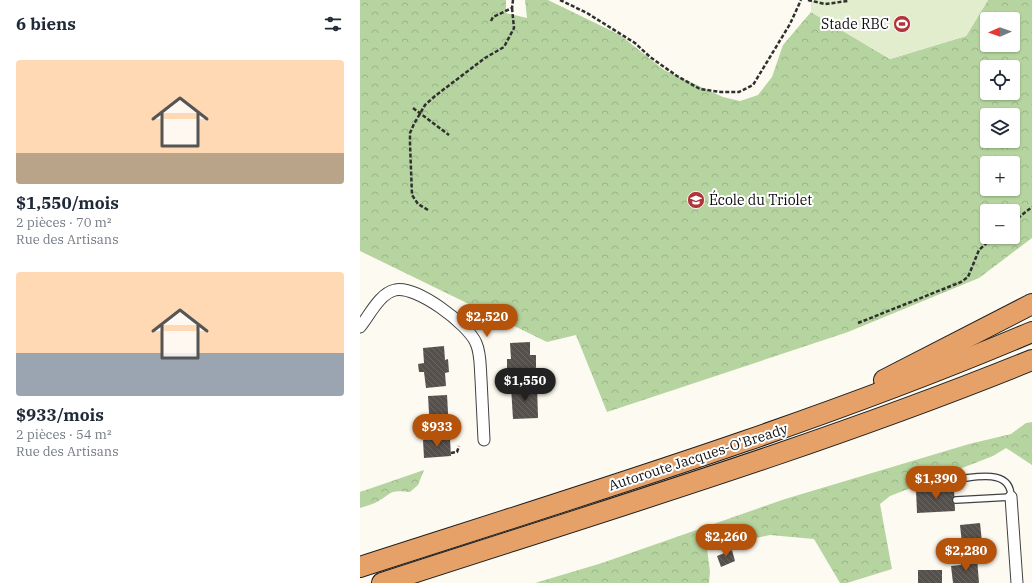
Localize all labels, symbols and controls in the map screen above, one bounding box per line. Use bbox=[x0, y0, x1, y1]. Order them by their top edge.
north arrow bbox=[980, 12, 1020, 52]
map controls bbox=[980, 12, 1020, 244]
text: 6 biens bbox=[16, 13, 76, 35]
icon: filters bbox=[322, 13, 344, 35]
sports icon: Stade RBC bbox=[892, 14, 912, 34]
place label: Stade RBC bbox=[821, 15, 889, 33]
button: locate bbox=[980, 60, 1020, 100]
icon: home bbox=[144, 86, 216, 158]
button: layers bbox=[980, 108, 1020, 148]
button: + bbox=[980, 156, 1020, 196]
school or university icon: École du Triolet bbox=[686, 190, 706, 210]
place label: École du Triolet bbox=[709, 190, 812, 209]
text: $1,550/mois bbox=[16, 192, 119, 214]
button: − bbox=[980, 204, 1020, 244]
text: 2 pièces · 70 m² bbox=[16, 214, 112, 231]
text: Rue des Artisans bbox=[16, 231, 119, 248]
icon: home bbox=[144, 298, 216, 370]
pin: $2,520 bbox=[454, 304, 520, 338]
text: $2,520 bbox=[466, 308, 508, 325]
pin: $1,550 bbox=[492, 368, 558, 402]
text: $1,550 bbox=[504, 372, 546, 389]
text: $933/mois bbox=[16, 404, 104, 426]
pin: $933 bbox=[413, 414, 461, 448]
text: $933 bbox=[421, 418, 453, 435]
street label: Autoroute Jacques-O'Bready bbox=[606, 419, 790, 495]
text: 2 pièces · 54 m² bbox=[16, 426, 112, 443]
text: Rue des Artisans bbox=[16, 443, 119, 460]
pin: $1,390 bbox=[903, 466, 969, 500]
text: $1,390 bbox=[915, 470, 957, 487]
pin: $2,260 bbox=[693, 524, 759, 558]
text: $2,260 bbox=[705, 528, 747, 545]
pin: $2,280 bbox=[933, 538, 999, 572]
text: $2,280 bbox=[945, 542, 987, 559]

